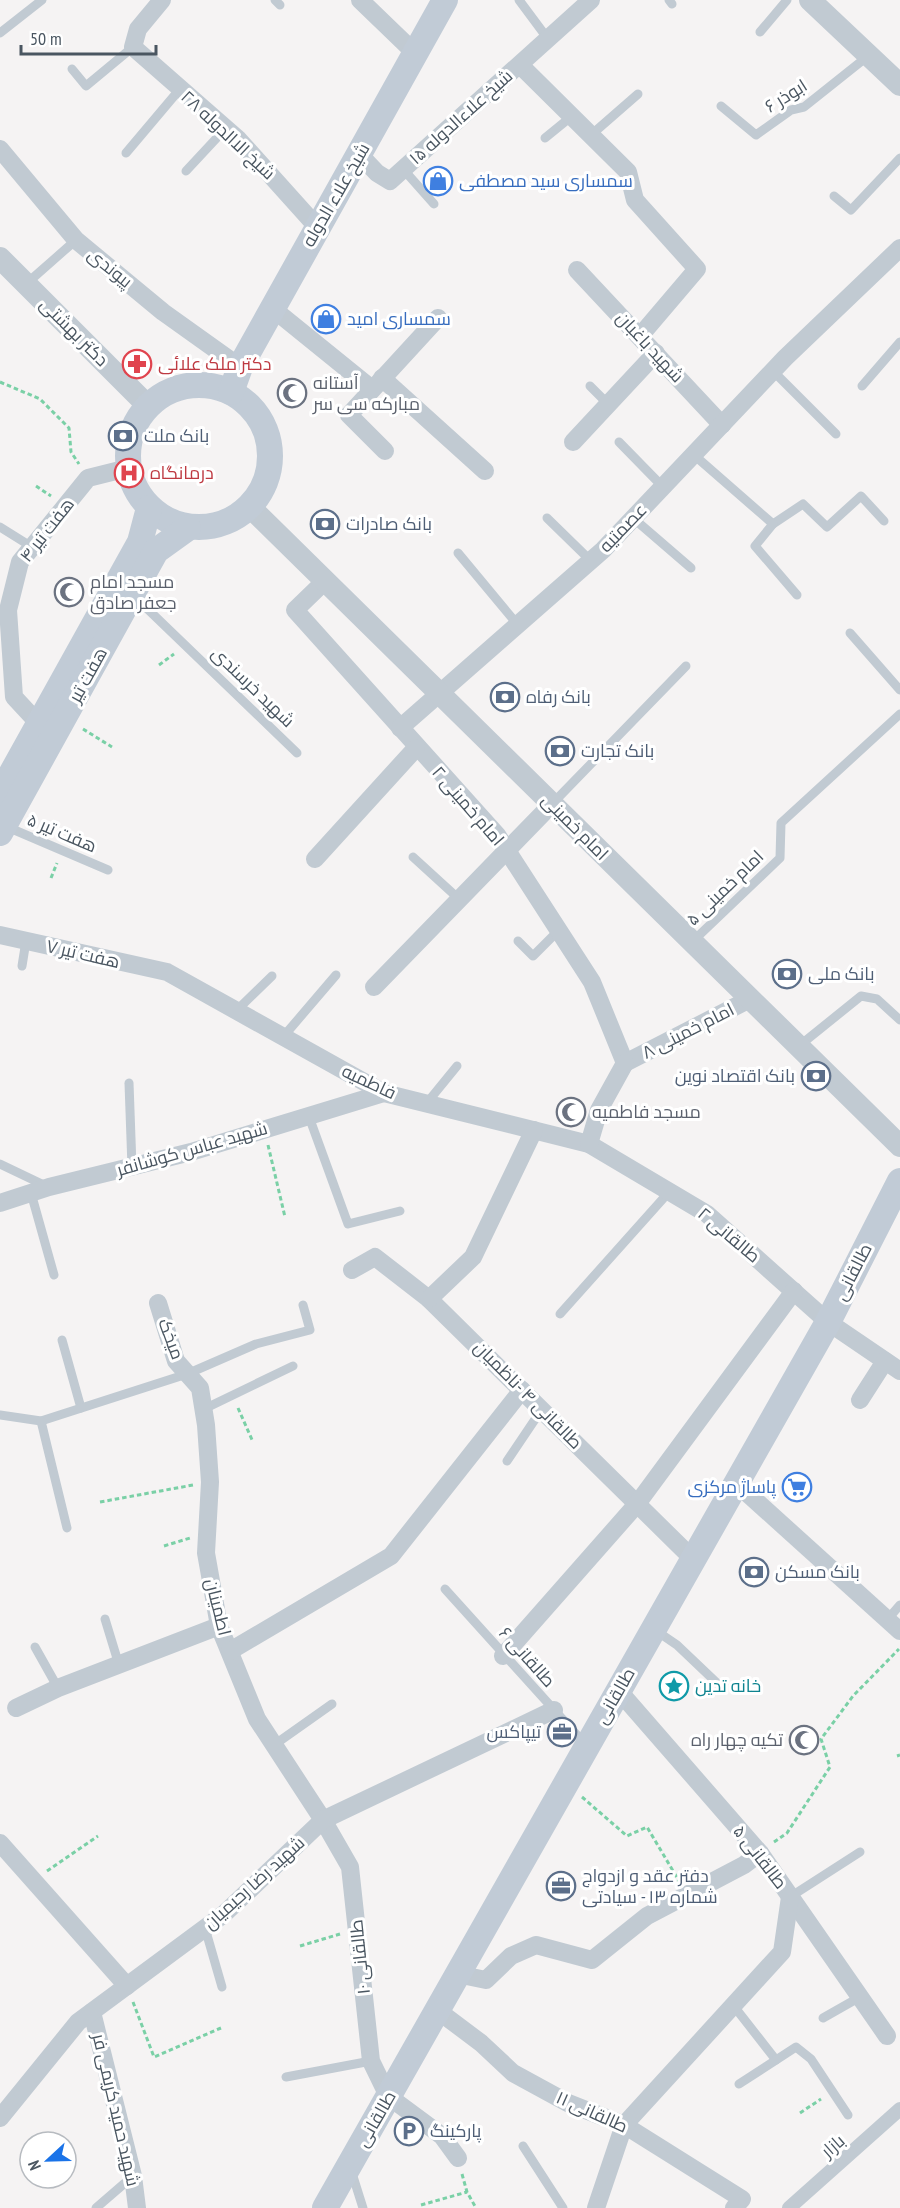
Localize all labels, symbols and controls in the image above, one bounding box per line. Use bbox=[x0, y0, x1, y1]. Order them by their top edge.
scale bar bbox=[21, 18, 156, 56]
text: 50 m bbox=[30, 27, 62, 50]
street label: شیخ علاءالدوله ۱۵ bbox=[404, 64, 518, 170]
street label: ابوذر ۶ bbox=[760, 74, 811, 117]
street label: شیخ الاالدوله ۲۸ bbox=[176, 85, 280, 185]
street label: شیخ علاء الدوله bbox=[297, 139, 375, 251]
shop icon: سمساری سید مصطفی bbox=[422, 165, 454, 197]
place label: سمساری سید مصطفی bbox=[459, 169, 633, 192]
street label: پیوندی bbox=[83, 243, 138, 294]
street label: دکتر بهشتی bbox=[35, 292, 114, 371]
shop icon: سمساری امید bbox=[310, 303, 342, 335]
street label: شهید باغبان bbox=[612, 306, 689, 387]
place label: سمساری امید bbox=[347, 307, 451, 330]
pharmacy icon: دکتر ملک علائی bbox=[121, 348, 153, 380]
place label: دکتر ملک علائی bbox=[158, 352, 272, 375]
place label: آستانه مبارکه سی سر bbox=[312, 371, 420, 415]
mosque icon: آستانه مبارکه سی سر bbox=[276, 377, 308, 409]
bank icon: بانک ملت bbox=[107, 420, 139, 452]
place label: بانک ملت bbox=[144, 424, 209, 447]
hospital icon: درمانگاه bbox=[113, 457, 145, 489]
place label: درمانگاه bbox=[150, 461, 214, 484]
street label: هفت تیر ۴ bbox=[14, 493, 79, 567]
street label: عصمتیه bbox=[594, 498, 651, 557]
bank icon: بانک صادرات bbox=[309, 508, 341, 540]
place label: بانک صادرات bbox=[346, 512, 432, 535]
place label: مسجد امام جعفر صادق bbox=[90, 570, 176, 615]
mosque icon: مسجد امام جعفر صادق bbox=[53, 576, 85, 608]
street label: شهید خرسندی bbox=[207, 641, 300, 732]
street label: هفت تیر bbox=[63, 643, 112, 707]
bank icon: بانک رفاه bbox=[489, 681, 521, 713]
place label: بانک رفاه bbox=[526, 685, 591, 708]
bank icon: بانک تجارت bbox=[544, 735, 576, 767]
place label: بانک تجارت bbox=[581, 739, 654, 762]
street label: امام خمینی ۲ bbox=[427, 761, 509, 851]
street label: امام خمینی bbox=[536, 788, 614, 866]
street label: هفت تیر ۵ bbox=[24, 808, 101, 857]
street label: امام خمینی ۵ bbox=[681, 845, 769, 931]
street label: هفت تیر ۷ bbox=[44, 934, 122, 973]
bank icon: بانک ملی bbox=[771, 958, 803, 990]
place label: بانک ملی bbox=[808, 962, 874, 985]
street label: امام خمینی ۸ bbox=[638, 997, 738, 1065]
street label: فاطمیه bbox=[338, 1059, 400, 1104]
bank icon: بانک اقتصاد نوین bbox=[800, 1060, 832, 1092]
place label: بانک اقتصاد نوین bbox=[675, 1064, 795, 1087]
mosque icon: مسجد فاطمیه bbox=[555, 1096, 587, 1128]
place label: مسجد فاطمیه bbox=[592, 1100, 701, 1123]
street label: شهید عباس کوشانفر bbox=[113, 1116, 270, 1181]
street label: طالقانی ۲ bbox=[693, 1202, 765, 1267]
street label: طالقانی bbox=[828, 1239, 877, 1304]
street label: میخک bbox=[153, 1315, 190, 1363]
street label: طالقانی ۴ -ناظمیان bbox=[469, 1336, 587, 1454]
supermarket icon: پاساژ مرکزی bbox=[781, 1471, 813, 1503]
place label: پاساژ مرکزی bbox=[687, 1475, 776, 1499]
bank icon: بانک مسکن bbox=[738, 1556, 770, 1588]
place label: بانک مسکن bbox=[775, 1560, 860, 1583]
street label: اطمینان bbox=[200, 1576, 237, 1638]
street label: طالقانی ۶ bbox=[494, 1622, 561, 1692]
street label: طالقانی bbox=[589, 1664, 640, 1728]
place icon: خانه تدین bbox=[658, 1670, 690, 1702]
place label: خانه تدین bbox=[695, 1674, 761, 1697]
office icon: تیپاکس bbox=[546, 1716, 578, 1748]
place label: تیپاکس bbox=[487, 1720, 541, 1743]
mosque icon: تکیه چهار راه bbox=[788, 1724, 820, 1756]
place label: تکیه چهار راه bbox=[691, 1728, 783, 1752]
street label: طالقانی ۵ bbox=[728, 1820, 792, 1893]
street label: شهید رضا رحیمیان bbox=[198, 1831, 309, 1934]
place label: دفتر عقد و ازدواج شماره ۱۳ - سیادتی bbox=[582, 1864, 718, 1908]
office icon: دفتر عقد و ازدواج شماره ۱۳ - سیادتی bbox=[545, 1870, 577, 1902]
street label: طالقانی ۱۰ bbox=[344, 1919, 375, 1996]
street label: شهید حمید کریمی فر bbox=[88, 2030, 145, 2188]
street label: طالقانی ۱۱ bbox=[553, 2086, 632, 2138]
street label: طالقانی bbox=[350, 2087, 401, 2151]
parking icon: پارکینگ bbox=[393, 2115, 425, 2147]
place label: پارکینگ bbox=[430, 2119, 482, 2143]
street label: بازار bbox=[815, 2129, 849, 2163]
north arrow bbox=[18, 2130, 78, 2190]
text: N bbox=[23, 2158, 45, 2173]

